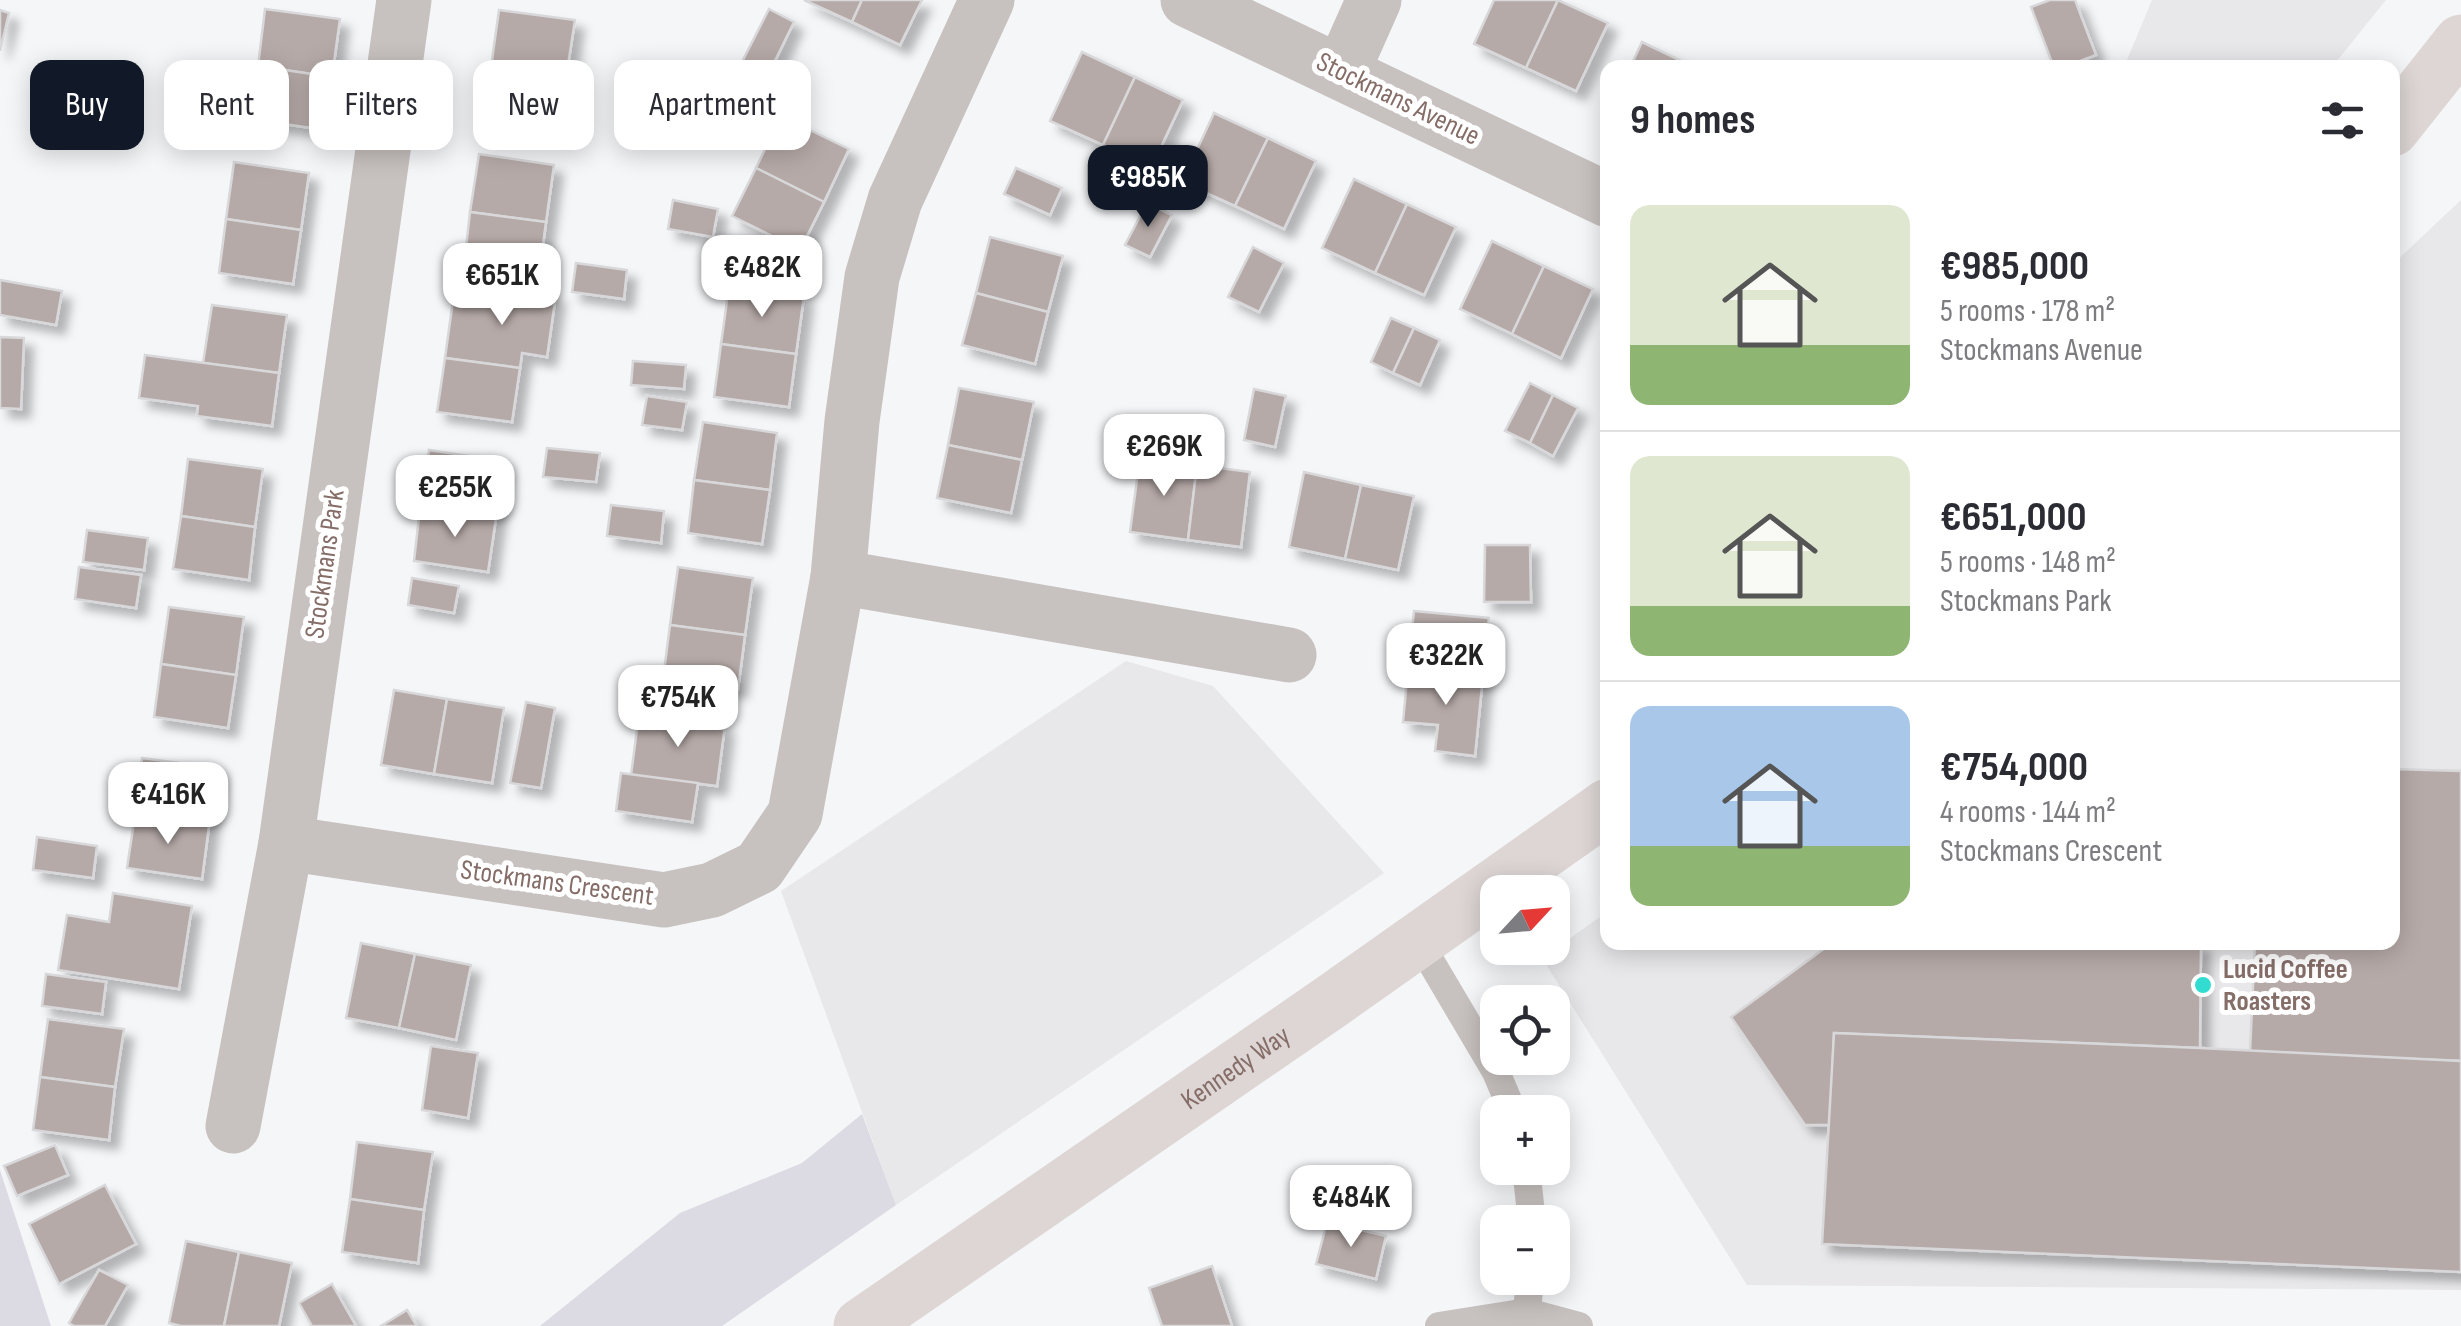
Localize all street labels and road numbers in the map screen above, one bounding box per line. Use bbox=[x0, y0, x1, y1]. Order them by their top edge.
street label: Stockmans Avenue bbox=[1311, 45, 1485, 153]
street label: Stockmans Park bbox=[298, 487, 352, 641]
street label: Stockmans Crescent bbox=[458, 853, 656, 913]
street label: Kennedy Way bbox=[1175, 1019, 1296, 1117]

